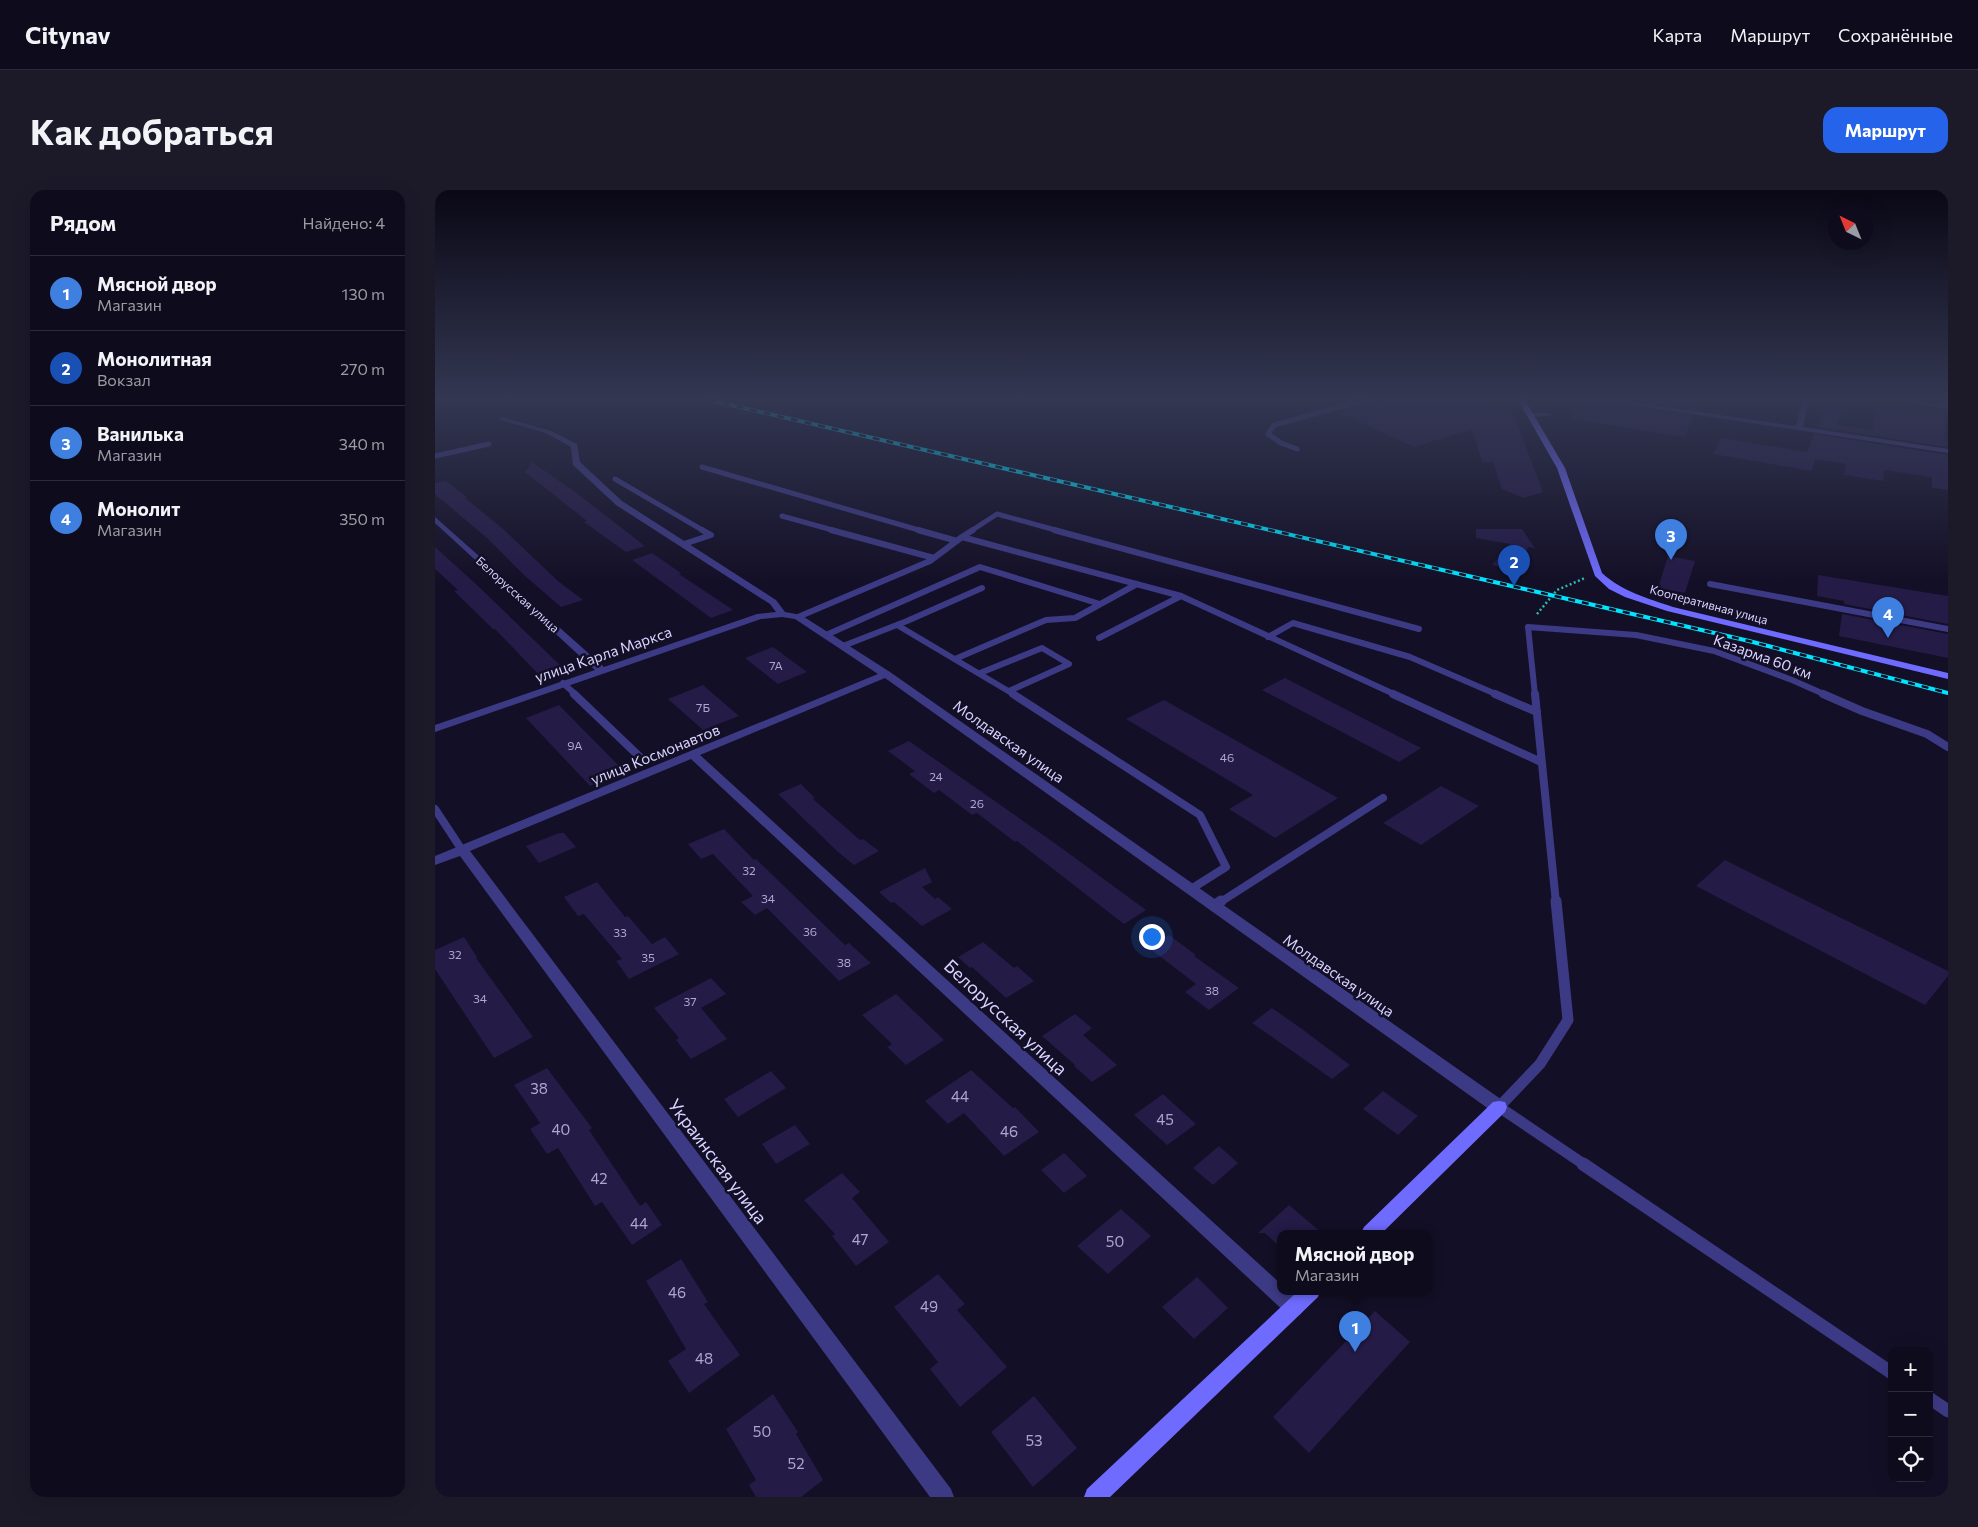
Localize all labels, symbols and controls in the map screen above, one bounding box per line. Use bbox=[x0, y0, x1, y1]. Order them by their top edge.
text: Citynav bbox=[25, 20, 111, 49]
text: Карта bbox=[1653, 24, 1702, 46]
text: Маршрут bbox=[1730, 24, 1810, 46]
text: Сохранённые bbox=[1838, 24, 1953, 46]
button: Маршрут bbox=[1823, 107, 1948, 153]
text: Как добраться bbox=[30, 109, 274, 152]
north arrow bbox=[1828, 205, 1873, 250]
text: Рядом bbox=[50, 210, 116, 235]
text: Найдено: 4 bbox=[303, 213, 385, 232]
text: Мясной двор bbox=[97, 272, 217, 295]
text: 1 bbox=[62, 284, 70, 303]
text: 130 m bbox=[342, 284, 385, 303]
text: Магазин bbox=[97, 295, 162, 314]
text: Монолитная bbox=[97, 347, 212, 370]
text: 2 bbox=[61, 359, 71, 378]
text: 270 m bbox=[340, 359, 385, 378]
text: Вокзал bbox=[97, 370, 151, 389]
text: Ванилька bbox=[97, 422, 184, 445]
text: 3 bbox=[61, 434, 71, 453]
text: 340 m bbox=[339, 434, 385, 453]
text: Магазин bbox=[97, 445, 162, 464]
text: Монолит bbox=[97, 497, 180, 520]
text: 4 bbox=[61, 509, 71, 528]
text: 350 m bbox=[339, 509, 385, 528]
pin: 3 bbox=[1655, 519, 1687, 560]
text: Магазин bbox=[97, 520, 162, 539]
pin: 2 bbox=[1498, 545, 1530, 586]
street label: Белорусская улица bbox=[474, 553, 562, 635]
street label: Кооперативная улица bbox=[1648, 581, 1770, 627]
pin: 4 bbox=[1872, 597, 1904, 638]
street label: улица Карла Маркса bbox=[532, 622, 674, 686]
street label: Казарма 60 км bbox=[1711, 630, 1815, 682]
house number: 7А bbox=[769, 658, 783, 672]
street label: Молдавская улица bbox=[950, 696, 1068, 786]
house number: 7Б bbox=[696, 700, 710, 714]
street label: улица Космонавтов bbox=[588, 720, 722, 788]
house number: 9А bbox=[567, 738, 583, 752]
house number: 46 bbox=[1220, 750, 1234, 764]
house number: 24 bbox=[929, 769, 943, 783]
house number: 26 bbox=[970, 796, 984, 810]
house number: 32 bbox=[742, 863, 756, 877]
house number: 34 bbox=[761, 891, 775, 905]
house number: 36 bbox=[803, 924, 817, 938]
your location bbox=[1139, 924, 1165, 950]
house number: 33 bbox=[613, 925, 627, 939]
street label: Молдавская улица bbox=[1280, 930, 1398, 1020]
house number: 32 bbox=[448, 947, 462, 961]
house number: 35 bbox=[641, 950, 655, 964]
street label: Белорусская улица bbox=[940, 954, 1072, 1080]
house number: 38 bbox=[837, 955, 851, 969]
house number: 38 bbox=[1205, 983, 1219, 997]
house number: 34 bbox=[473, 991, 487, 1005]
house number: 37 bbox=[683, 994, 697, 1008]
house number: 38 bbox=[530, 1079, 548, 1097]
house number: 44 bbox=[951, 1087, 969, 1105]
street label: Украинская улица bbox=[664, 1094, 772, 1228]
house number: 45 bbox=[1156, 1110, 1174, 1128]
house number: 40 bbox=[552, 1120, 570, 1138]
house number: 46 bbox=[1000, 1122, 1018, 1140]
house number: 42 bbox=[590, 1169, 608, 1187]
house number: 44 bbox=[630, 1214, 648, 1232]
house number: 47 bbox=[852, 1230, 868, 1248]
popup bbox=[1277, 1230, 1432, 1295]
house number: 50 bbox=[1106, 1232, 1124, 1250]
text: Мясной двор bbox=[1295, 1242, 1414, 1265]
text: Магазин bbox=[1295, 1265, 1359, 1284]
house number: 46 bbox=[668, 1283, 686, 1301]
house number: 49 bbox=[920, 1297, 938, 1315]
pin: 1 bbox=[1339, 1311, 1371, 1352]
map controls bbox=[1888, 1347, 1933, 1482]
button: + bbox=[1888, 1347, 1933, 1392]
house number: 48 bbox=[695, 1349, 713, 1367]
button: − bbox=[1888, 1392, 1933, 1437]
house number: 50 bbox=[753, 1422, 771, 1440]
house number: 53 bbox=[1025, 1431, 1043, 1449]
button: locate bbox=[1888, 1437, 1933, 1482]
house number: 52 bbox=[788, 1454, 804, 1472]

